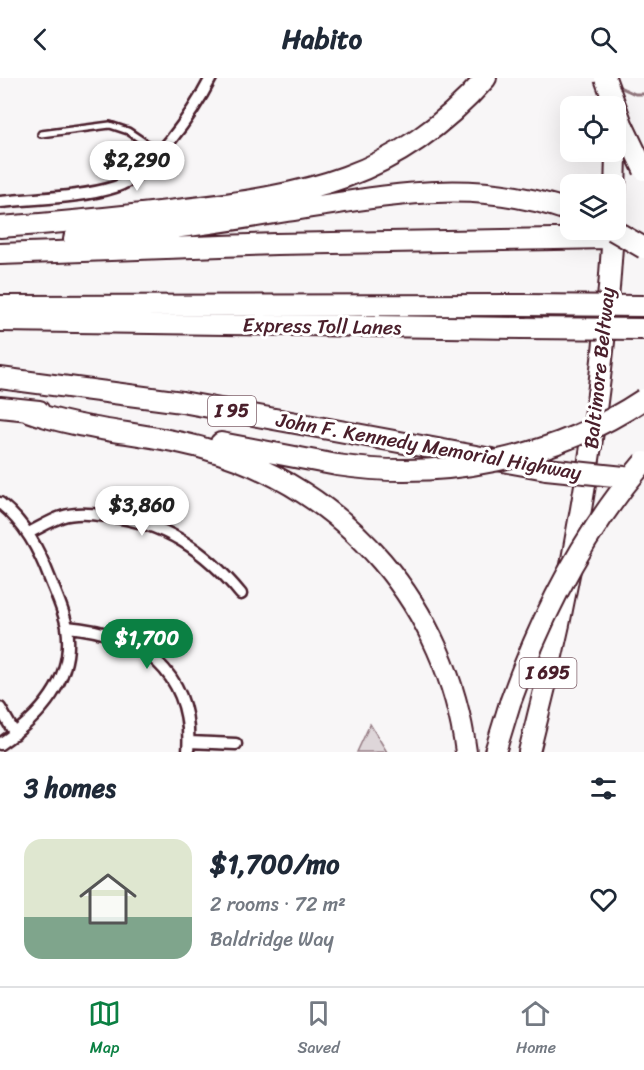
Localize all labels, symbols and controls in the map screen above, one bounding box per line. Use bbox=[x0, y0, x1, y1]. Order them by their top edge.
text: Habito bbox=[282, 15, 362, 63]
icon: back bbox=[24, 23, 57, 56]
icon: search bbox=[587, 23, 620, 56]
map controls bbox=[560, 96, 626, 240]
button: locate bbox=[560, 96, 626, 162]
pin: $2,290 bbox=[88, 141, 186, 192]
text: $2,290 bbox=[104, 143, 170, 178]
button: layers bbox=[560, 174, 626, 240]
street label: Baltimore Beltway bbox=[574, 285, 625, 451]
street label: Express Toll Lanes bbox=[242, 308, 402, 345]
road number: I 95 bbox=[208, 396, 256, 426]
street label: John F. Kennedy Memorial Highway bbox=[273, 402, 585, 491]
pin: $3,860 bbox=[93, 486, 191, 537]
text: $3,860 bbox=[109, 488, 175, 523]
pin: $1,700 bbox=[98, 619, 196, 670]
text: $1,700 bbox=[115, 621, 179, 656]
road number: I 695 bbox=[520, 658, 576, 688]
text: 3 homes bbox=[24, 765, 116, 811]
icon: filters bbox=[587, 772, 620, 805]
text: $1,700/mo bbox=[210, 841, 339, 887]
icon: home bbox=[72, 863, 144, 935]
icon: heart bbox=[587, 883, 620, 916]
text: 2 rooms · 72 m² bbox=[210, 887, 346, 922]
text: Baldridge Way bbox=[210, 922, 334, 957]
tab: Map bbox=[88, 997, 121, 1062]
tab: Saved bbox=[297, 997, 340, 1062]
tab: Home bbox=[516, 997, 556, 1062]

